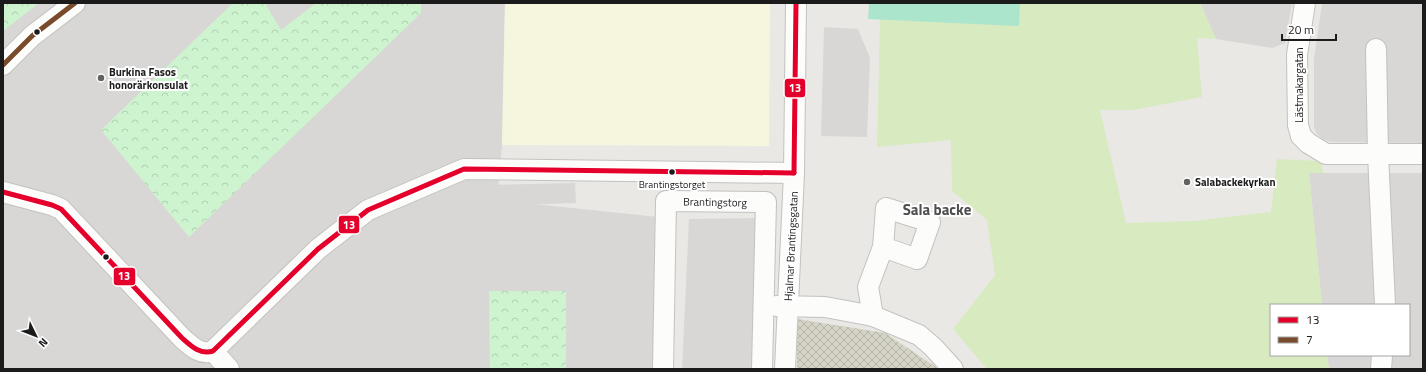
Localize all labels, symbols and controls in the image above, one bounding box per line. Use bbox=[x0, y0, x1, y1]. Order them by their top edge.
scale bar bbox=[1282, 16, 1336, 42]
text: 20 m bbox=[1288, 20, 1314, 39]
unlabelled marker bbox=[32, 27, 42, 37]
street label: Lästmakargatan bbox=[1291, 47, 1307, 123]
place label: Burkina Fasos honorärkonsulat bbox=[109, 64, 188, 93]
marker: Burkina Fasos honorärkonsulat bbox=[96, 73, 106, 83]
line badge: 13 bbox=[784, 78, 806, 98]
text: 13 bbox=[789, 80, 801, 96]
marker: Brantingstorget bbox=[667, 167, 677, 177]
place label: Salabackekyrkan bbox=[1195, 174, 1276, 190]
place label: Brantingstorget bbox=[639, 177, 706, 192]
marker: Salabackekyrkan bbox=[1182, 177, 1192, 187]
street label: Hjalmar Brantingsgatan bbox=[780, 191, 802, 301]
street label: Brantingstorg bbox=[683, 193, 747, 211]
district label: Sala backe bbox=[903, 198, 972, 221]
line badge: 13 bbox=[338, 215, 360, 234]
text: 13 bbox=[343, 217, 355, 233]
unlabelled marker bbox=[101, 252, 111, 262]
line badge: 13 bbox=[113, 267, 136, 286]
text: 13 bbox=[118, 268, 130, 284]
legend bbox=[1270, 304, 1410, 356]
text: 13 bbox=[1306, 310, 1319, 329]
north arrow bbox=[16, 316, 56, 356]
text: 7 bbox=[1306, 330, 1313, 349]
text: N bbox=[35, 335, 52, 351]

